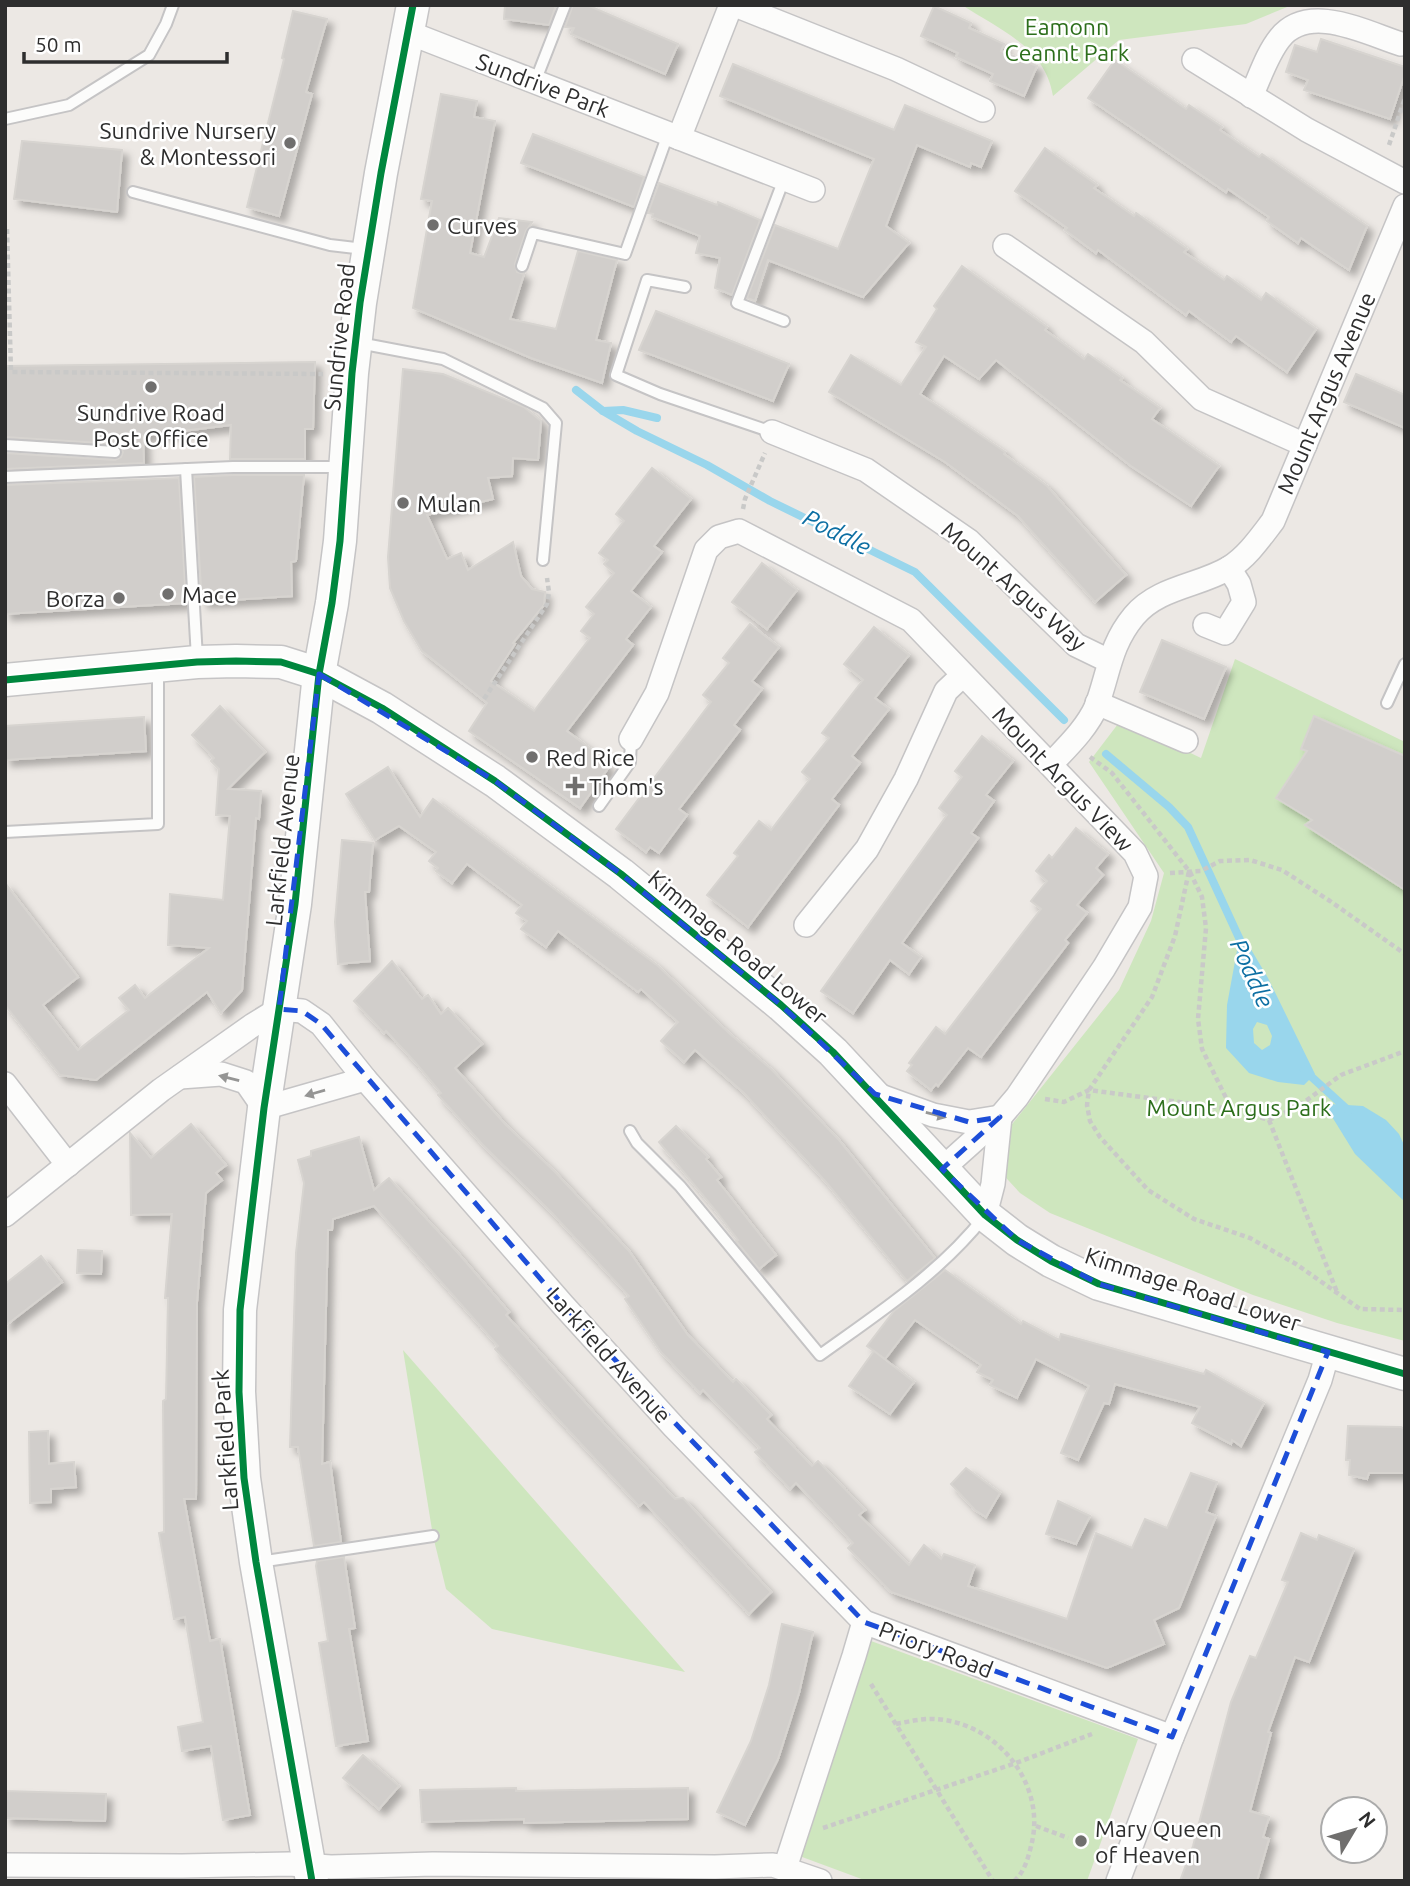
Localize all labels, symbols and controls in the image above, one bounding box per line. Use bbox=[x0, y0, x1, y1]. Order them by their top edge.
park label: Eamonn Ceannt Park bbox=[1005, 14, 1130, 65]
scale bar bbox=[24, 21, 228, 65]
text: 50 m bbox=[35, 32, 82, 56]
street label: Sundrive Park bbox=[473, 48, 614, 122]
place label: Sundrive Nursery & Montessori bbox=[100, 118, 276, 169]
marker: Sundrive Nursery & Montessori bbox=[282, 135, 298, 151]
place label: Curves bbox=[447, 213, 517, 238]
marker: Curves bbox=[425, 217, 441, 233]
street label: Sundrive Road bbox=[319, 262, 359, 412]
street label: Mount Argus Avenue bbox=[1272, 288, 1380, 498]
marker: Sundrive Road Post Office bbox=[143, 379, 159, 395]
place label: Sundrive Road Post Office bbox=[77, 400, 225, 451]
place label: Mulan bbox=[417, 491, 481, 516]
marker: Mulan bbox=[395, 495, 411, 511]
water label: Poddle bbox=[799, 504, 875, 560]
street label: Mount Argus Way bbox=[937, 517, 1091, 655]
place label: Mace bbox=[182, 582, 237, 607]
place label: Borza bbox=[46, 586, 105, 611]
marker: Mace bbox=[160, 586, 176, 602]
marker: Borza bbox=[111, 590, 127, 606]
street label: Mount Argus View bbox=[988, 702, 1138, 856]
place label: Red Rice bbox=[546, 745, 635, 770]
marker: Red Rice bbox=[524, 749, 540, 765]
street label: Larkfield Avenue bbox=[261, 753, 303, 927]
place label: Thom's bbox=[589, 774, 663, 799]
marker: Thom's bbox=[567, 778, 583, 794]
street label: Kimmage Road Lower bbox=[644, 865, 833, 1029]
water label: Poddle bbox=[1225, 934, 1279, 1012]
one-way arrow bbox=[217, 1072, 239, 1083]
one-way arrow bbox=[304, 1089, 325, 1099]
park label: Mount Argus Park bbox=[1147, 1095, 1332, 1120]
one-way arrow bbox=[925, 1110, 947, 1121]
street label: Kimmage Road Lower bbox=[1082, 1242, 1304, 1336]
street label: Larkfield Avenue bbox=[542, 1282, 676, 1428]
street label: Larkfield Park bbox=[208, 1368, 242, 1511]
street label: Priory Road bbox=[875, 1616, 997, 1682]
north arrow bbox=[1319, 1795, 1389, 1865]
text: N bbox=[1354, 1807, 1380, 1832]
place label: Mary Queen of Heaven bbox=[1095, 1816, 1222, 1867]
marker: Mary Queen of Heaven bbox=[1073, 1833, 1089, 1849]

